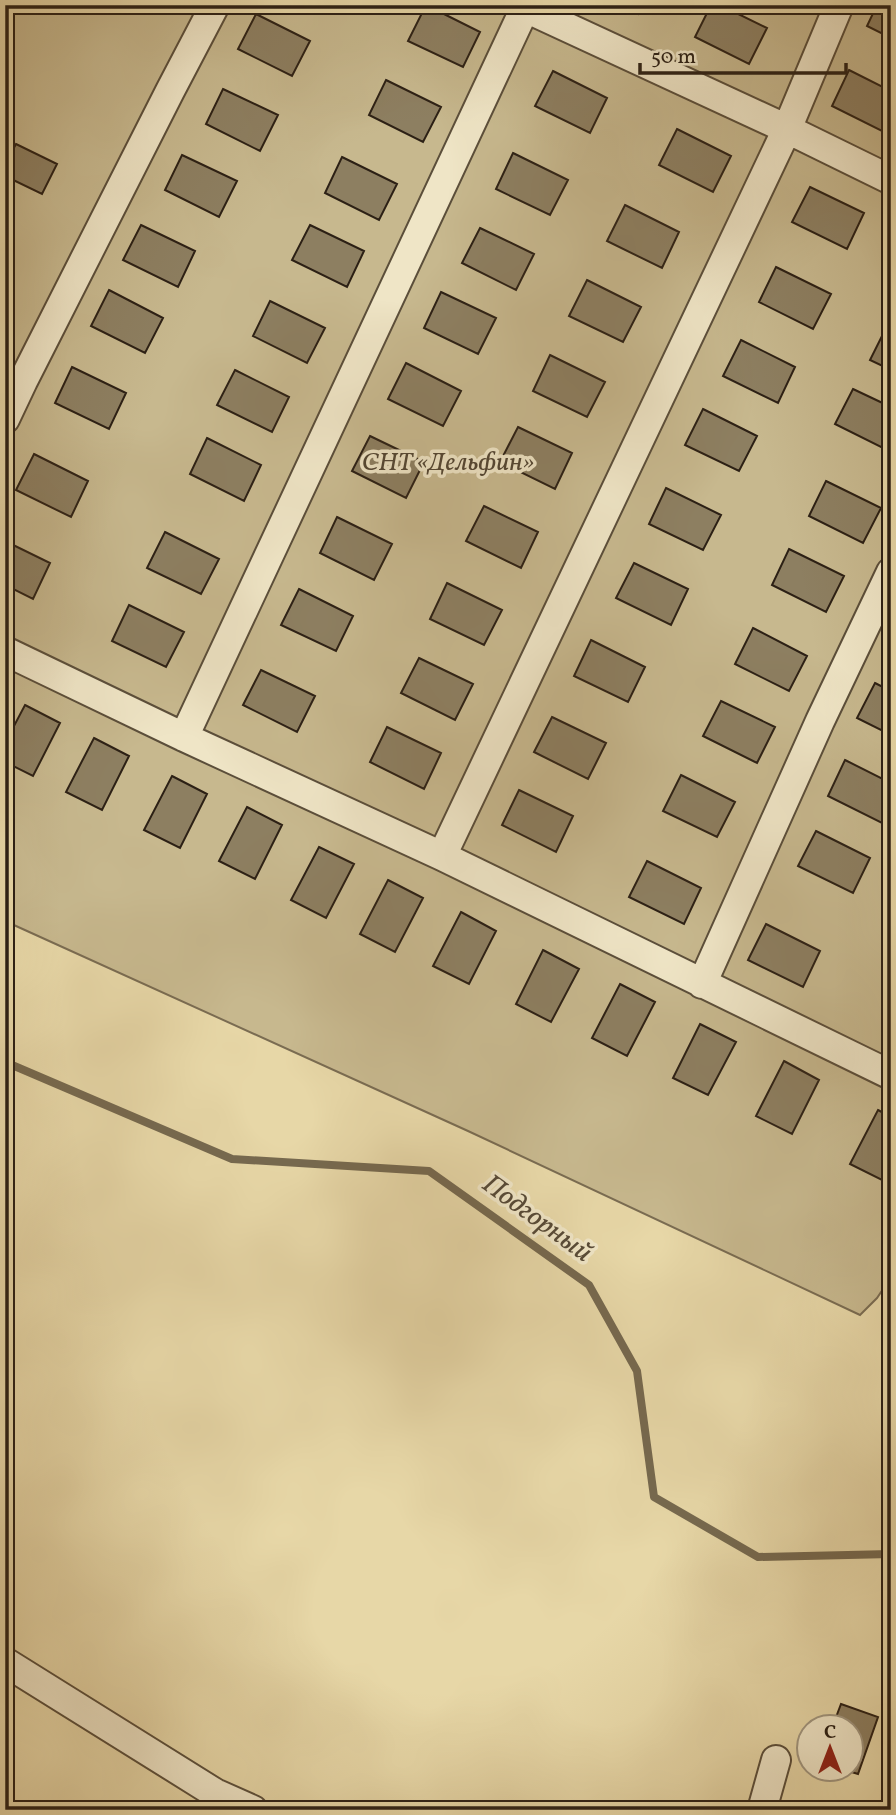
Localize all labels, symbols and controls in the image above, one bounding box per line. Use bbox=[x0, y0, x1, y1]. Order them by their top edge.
scale bar bbox=[640, 32, 847, 76]
text: 50 m bbox=[651, 43, 696, 72]
park label: СНТ «Дельфин» bbox=[362, 445, 534, 481]
water label: Подгорный bbox=[474, 1166, 600, 1272]
north arrow bbox=[794, 1714, 864, 1784]
text: С bbox=[824, 1720, 836, 1746]

